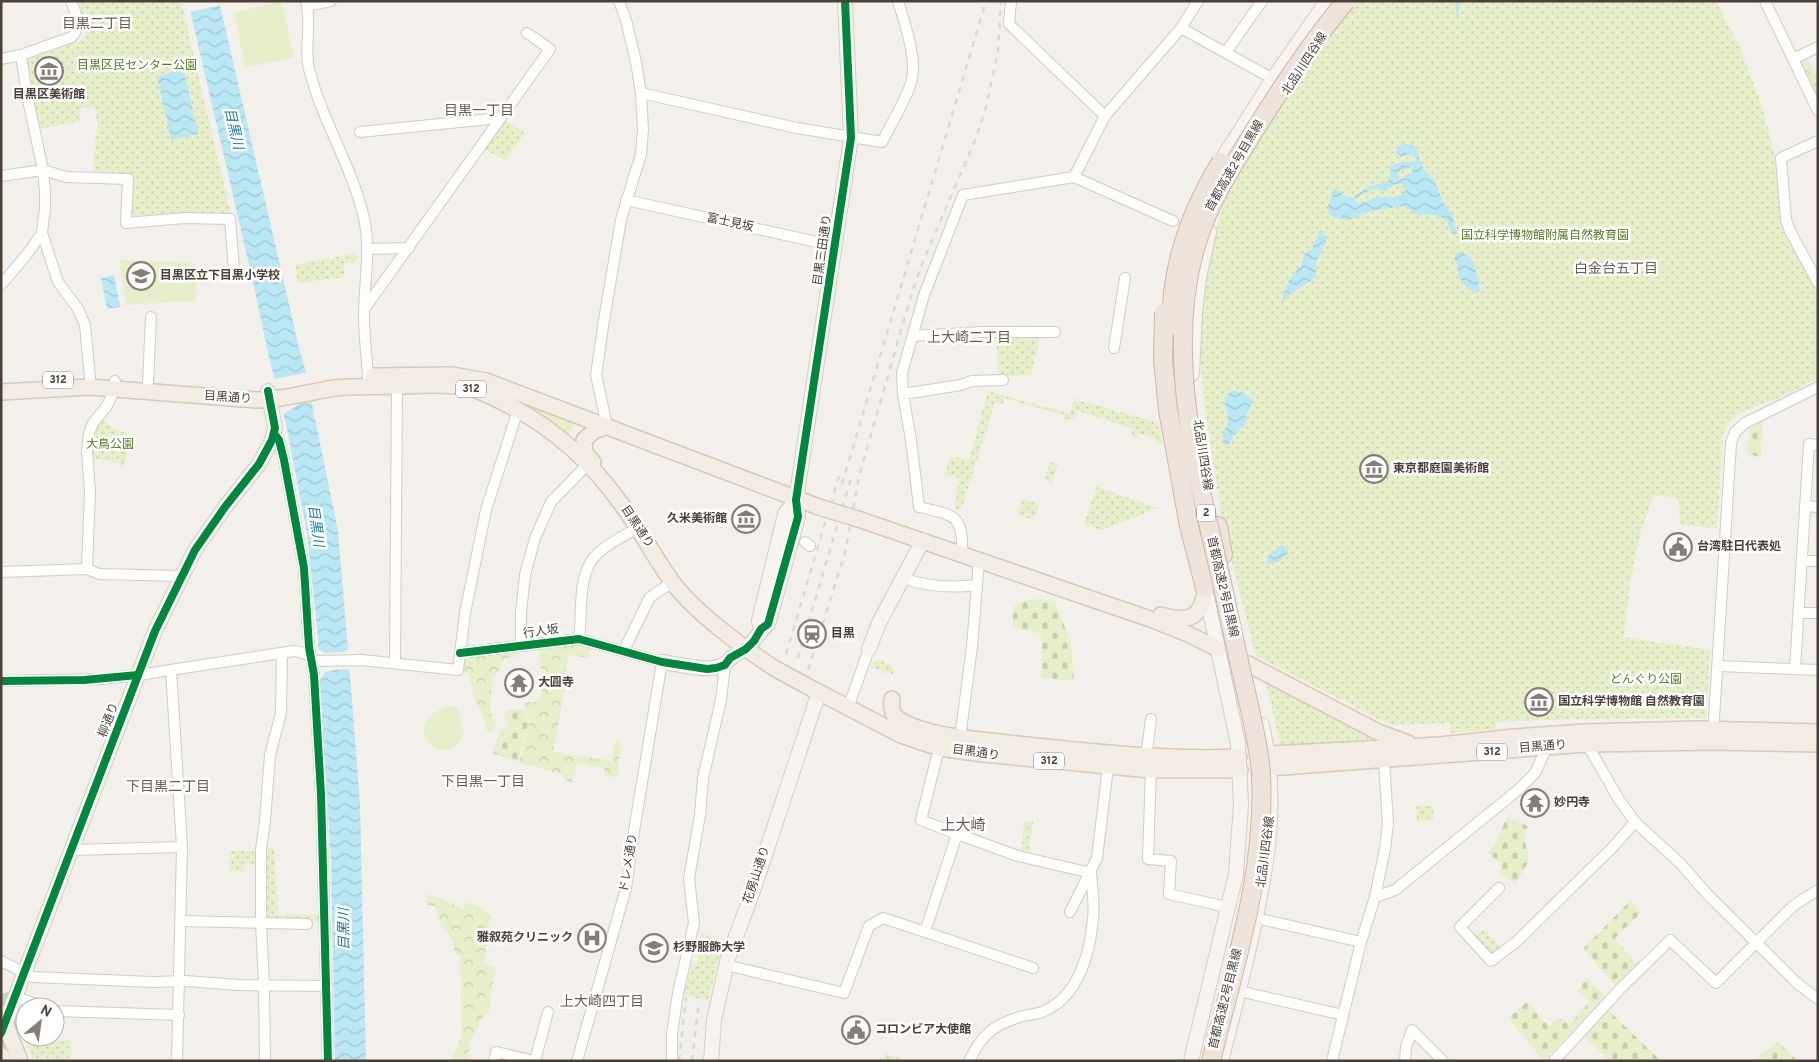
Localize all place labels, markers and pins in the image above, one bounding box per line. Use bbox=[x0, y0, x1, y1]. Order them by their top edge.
museum icon: 目黒区美術館 bbox=[34, 56, 64, 86]
place label: 目黒区美術館 bbox=[13, 87, 85, 103]
school or university icon: 目黒区立下目黒小学校 bbox=[126, 261, 156, 291]
place label: 目黒区立下目黒小学校 bbox=[160, 268, 280, 284]
museum icon: 東京都庭園美術館 bbox=[1359, 454, 1389, 484]
place label: 東京都庭園美術館 bbox=[1393, 461, 1489, 477]
museum icon: 久米美術館 bbox=[731, 504, 761, 534]
place label: 久米美術館 bbox=[667, 511, 727, 527]
public building icon: 台湾駐日代表処 bbox=[1663, 532, 1693, 562]
place label: 台湾駐日代表処 bbox=[1697, 539, 1781, 555]
station icon: 目黒 bbox=[797, 619, 827, 649]
place label: 目黒 bbox=[831, 626, 855, 642]
temple icon: 大圓寺 bbox=[504, 668, 534, 698]
place label: 大圓寺 bbox=[538, 675, 574, 691]
museum icon: 国立科学博物館 自然教育園 bbox=[1524, 687, 1554, 717]
place label: 国立科学博物館 自然教育園 bbox=[1558, 694, 1705, 710]
temple icon: 妙円寺 bbox=[1520, 788, 1550, 818]
place label: 妙円寺 bbox=[1554, 795, 1590, 811]
hospital icon: 雅叙苑クリニック bbox=[577, 923, 607, 953]
place label: 雅叙苑クリニック bbox=[476, 930, 573, 946]
school or university icon: 杉野服飾大学 bbox=[639, 933, 669, 963]
place label: 杉野服飾大学 bbox=[673, 940, 745, 956]
public building icon: コロンビア大使館 bbox=[841, 1015, 871, 1045]
place label: コロンビア大使館 bbox=[875, 1022, 971, 1038]

